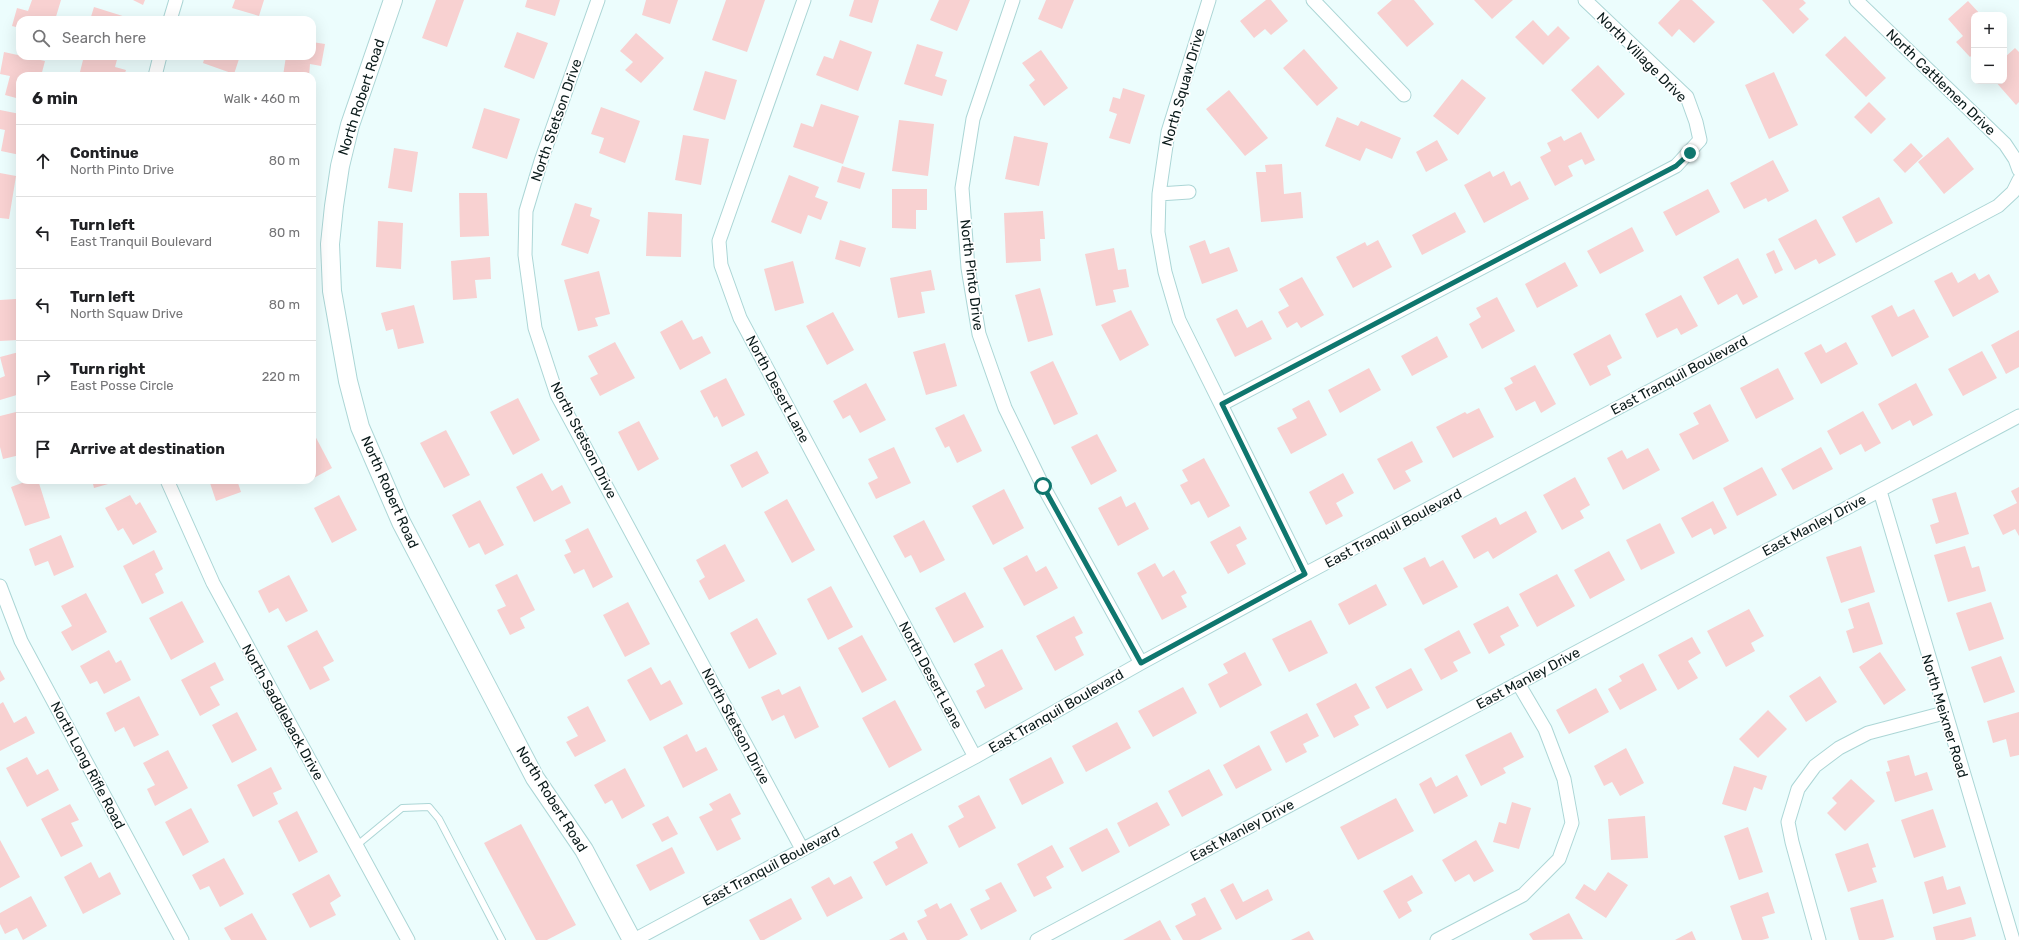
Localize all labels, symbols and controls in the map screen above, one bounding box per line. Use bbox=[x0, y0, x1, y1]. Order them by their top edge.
street label: North Village Drive bbox=[1593, 9, 1690, 106]
map controls bbox=[1971, 12, 2007, 84]
button: + bbox=[1971, 12, 2007, 48]
search box bbox=[16, 16, 316, 60]
street label: North Squaw Drive bbox=[1159, 26, 1208, 148]
street label: North Cattlemen Drive bbox=[1882, 26, 1999, 139]
icon: search bbox=[30, 27, 52, 49]
text: Search here bbox=[62, 29, 146, 47]
street label: North Robert Road bbox=[335, 37, 388, 157]
button: − bbox=[1971, 48, 2007, 84]
street label: North Stetson Drive bbox=[527, 56, 586, 184]
text: 6 min bbox=[32, 88, 78, 108]
text: Walk · 460 m bbox=[223, 91, 300, 106]
text: Continue bbox=[70, 144, 139, 162]
route end bbox=[1681, 144, 1699, 162]
icon: ahead bbox=[32, 150, 54, 172]
text: 80 m bbox=[269, 153, 300, 168]
text: North Pinto Drive bbox=[70, 162, 174, 177]
text: Turn left bbox=[70, 216, 135, 234]
street label: North Pinto Drive bbox=[956, 218, 987, 332]
icon: left bbox=[32, 222, 54, 244]
text: 80 m bbox=[269, 225, 300, 240]
text: East Tranquil Boulevard bbox=[70, 234, 212, 249]
text: Turn left bbox=[70, 288, 135, 306]
icon: left bbox=[32, 294, 54, 316]
text: 80 m bbox=[269, 297, 300, 312]
text: North Squaw Drive bbox=[70, 306, 183, 321]
street label: East Tranquil Boulevard bbox=[1608, 332, 1751, 419]
street label: North Desert Lane bbox=[742, 333, 813, 446]
text: Turn right bbox=[70, 360, 145, 378]
icon: right bbox=[32, 366, 54, 388]
text: 220 m bbox=[262, 369, 300, 384]
text: East Posse Circle bbox=[70, 378, 174, 393]
street label: North Stetson Drive bbox=[547, 379, 620, 502]
street label: North Robert Road bbox=[357, 433, 422, 551]
icon: arrive bbox=[32, 438, 54, 460]
text: Arrive at destination bbox=[70, 440, 225, 458]
route start bbox=[1034, 477, 1052, 495]
street label: East Tranquil Boulevard bbox=[1322, 485, 1465, 572]
street label: East Manley Drive bbox=[1759, 491, 1869, 560]
street label: North Desert Lane bbox=[895, 619, 966, 732]
street label: North Saddleback Drive bbox=[238, 641, 327, 783]
street label: East Manley Drive bbox=[1473, 644, 1583, 713]
street label: North Meixner Road bbox=[1918, 652, 1971, 780]
street label: North Stetson Drive bbox=[698, 665, 773, 787]
street label: East Tranquil Boulevard bbox=[986, 666, 1127, 757]
street label: North Long Rifle Road bbox=[47, 699, 128, 832]
street label: North Robert Road bbox=[512, 743, 591, 855]
street label: East Manley Drive bbox=[1187, 796, 1297, 865]
street label: East Tranquil Boulevard bbox=[700, 823, 843, 910]

